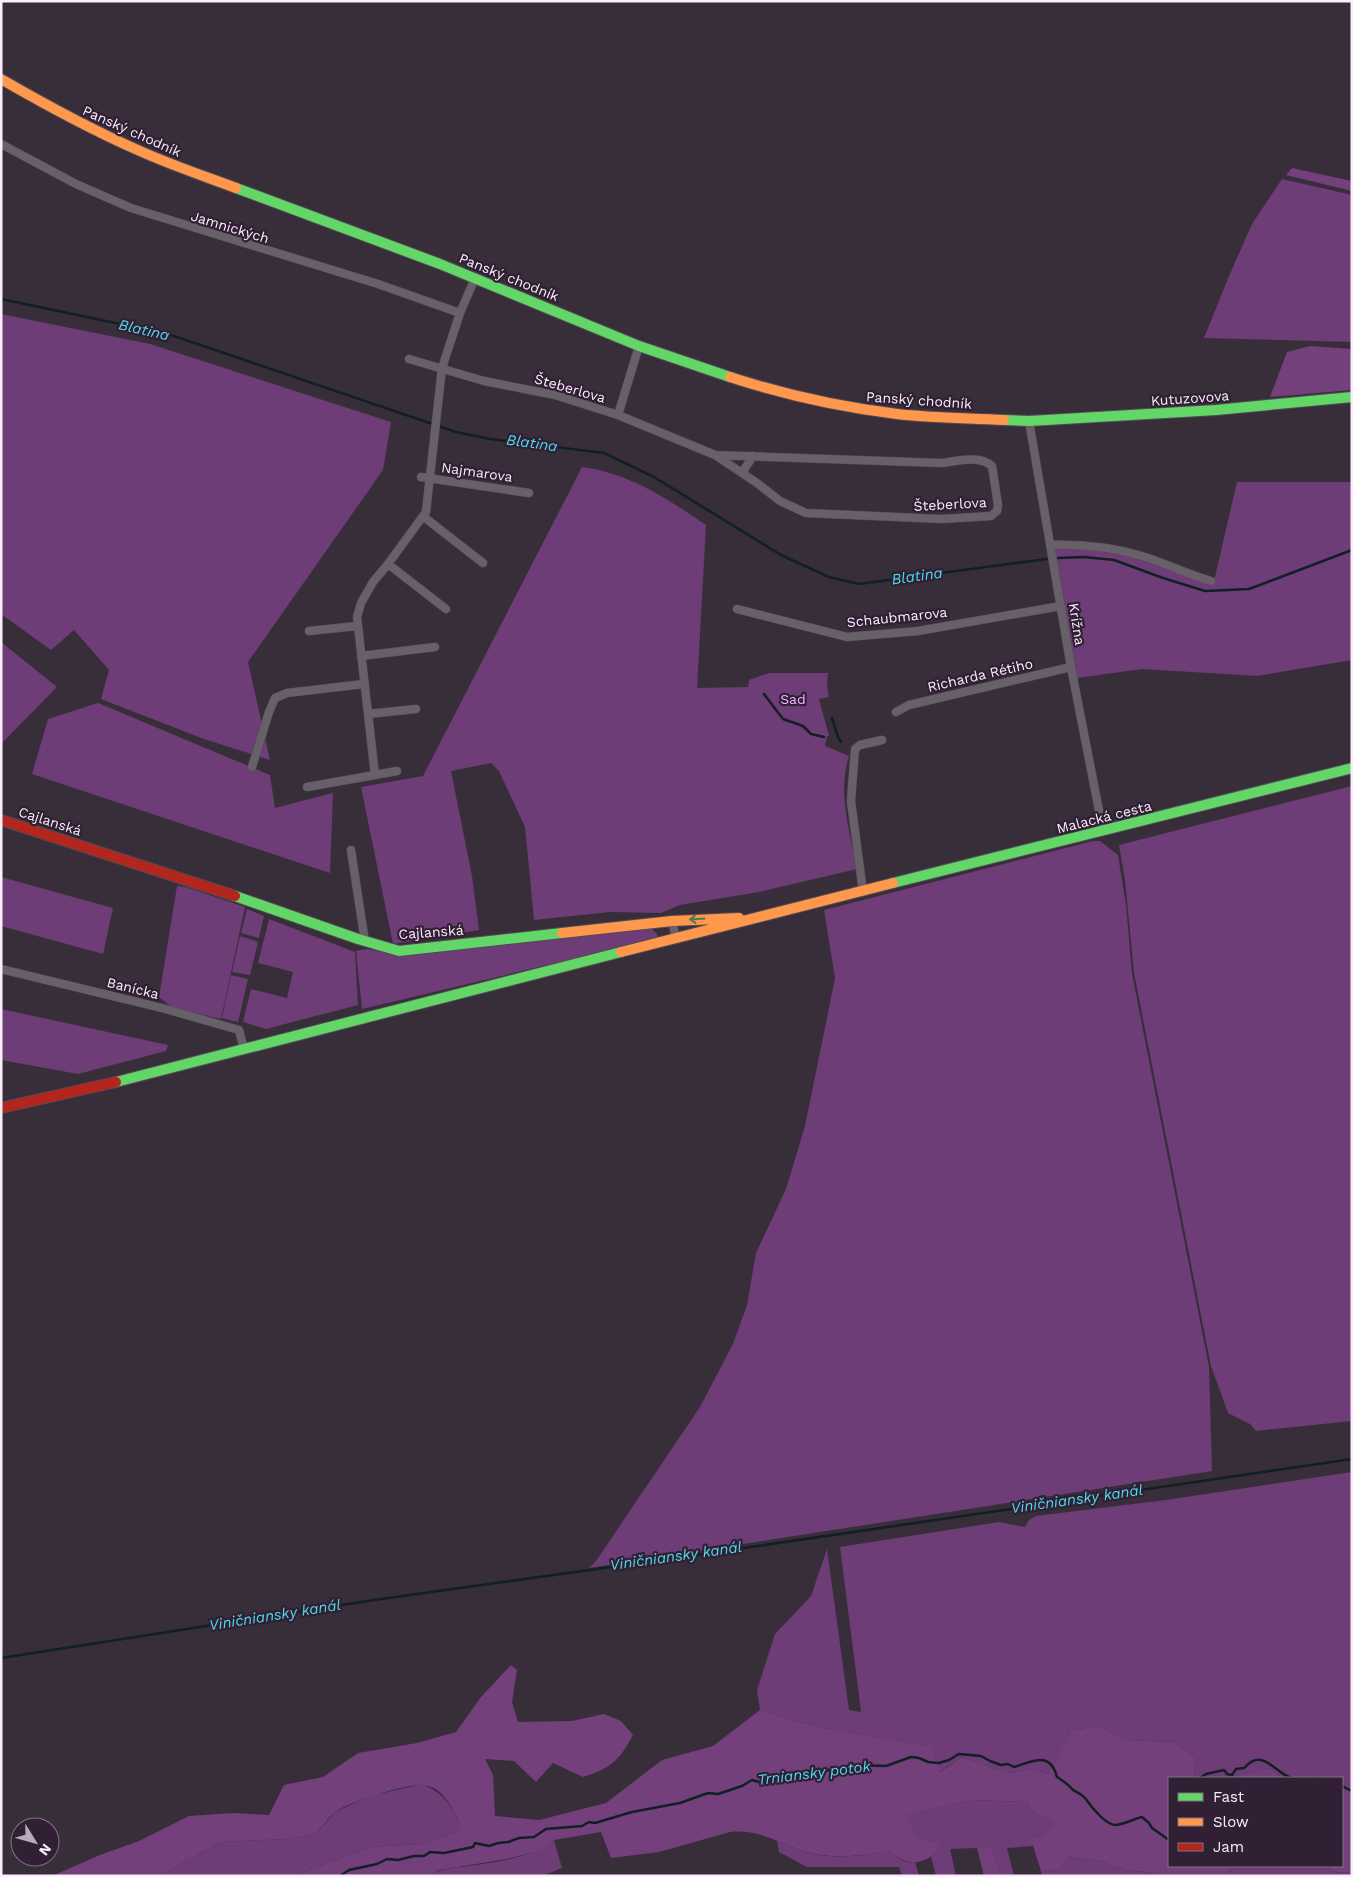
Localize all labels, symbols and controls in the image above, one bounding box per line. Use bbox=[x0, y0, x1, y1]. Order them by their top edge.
street label: Panský chodník bbox=[80, 102, 184, 160]
street label: Jamnických bbox=[189, 208, 271, 246]
street label: Panský chodník bbox=[457, 250, 561, 304]
water label: Blatina bbox=[117, 315, 171, 345]
street label: Šteberlova bbox=[533, 370, 607, 406]
street label: Kutuzovova bbox=[1150, 387, 1230, 409]
street label: Panský chodník bbox=[866, 388, 973, 412]
water label: Blatina bbox=[505, 431, 559, 455]
street label: Najmarova bbox=[440, 459, 514, 485]
street label: Šteberlova bbox=[913, 494, 987, 514]
water label: Blatina bbox=[890, 564, 944, 588]
street label: Krížna bbox=[1066, 602, 1088, 646]
street label: Schaubmarova bbox=[846, 604, 948, 630]
street label: Richarda Rétiho bbox=[926, 655, 1034, 695]
park label: Sad bbox=[780, 691, 806, 707]
street label: Malacká cesta bbox=[1055, 797, 1153, 837]
street label: Cajlanská bbox=[17, 803, 84, 839]
one-way arrow bbox=[690, 915, 706, 924]
street label: Cajlanská bbox=[398, 922, 464, 942]
street label: Banícka bbox=[105, 974, 161, 1002]
water label: Viničniansky kanál bbox=[1010, 1481, 1145, 1517]
water label: Viničniansky kanál bbox=[609, 1538, 744, 1574]
water label: Viničniansky kanál bbox=[208, 1596, 343, 1634]
water label: Trniansky potok bbox=[756, 1757, 872, 1789]
legend bbox=[1168, 1777, 1343, 1867]
text: Fast bbox=[1213, 1788, 1245, 1806]
text: Slow bbox=[1213, 1813, 1249, 1831]
north arrow bbox=[10, 1817, 60, 1867]
text: Jam bbox=[1213, 1838, 1244, 1856]
text: N bbox=[36, 1841, 55, 1859]

